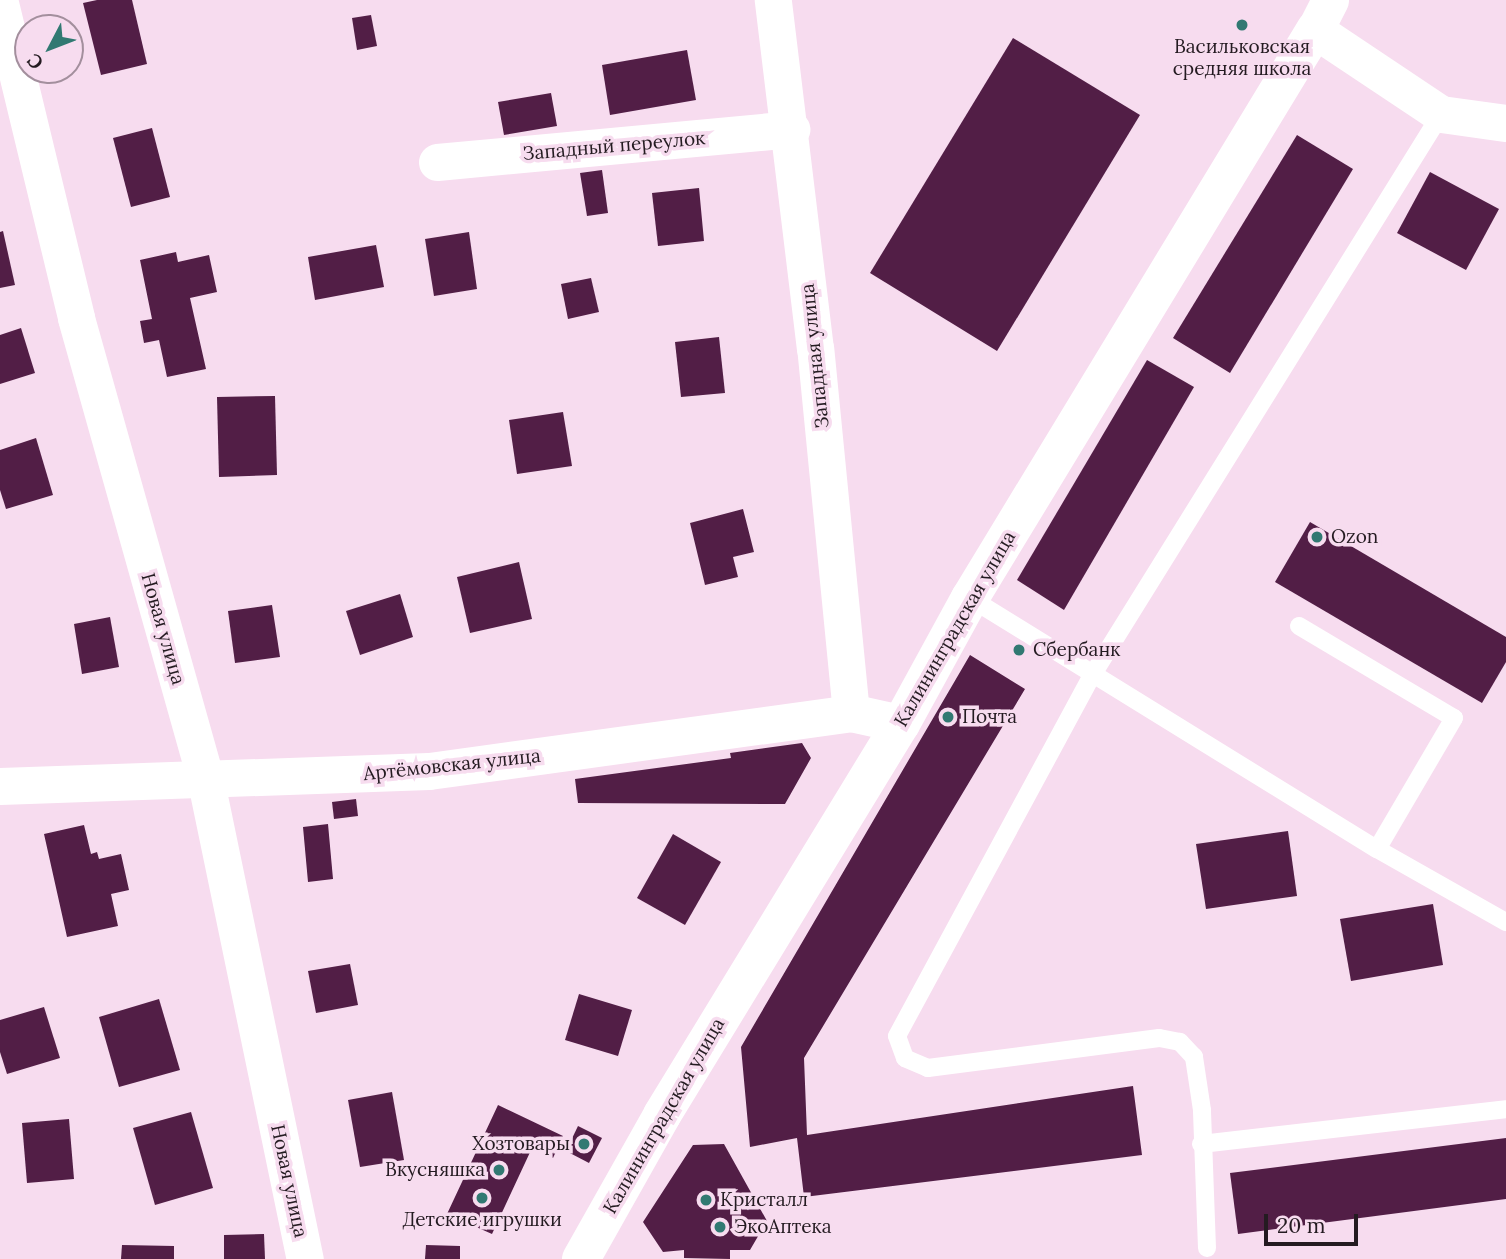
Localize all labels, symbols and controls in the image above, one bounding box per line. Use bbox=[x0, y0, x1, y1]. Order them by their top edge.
north arrow bbox=[14, 14, 84, 84]
marker: Васильковская средняя школа bbox=[1234, 17, 1250, 33]
place label: Васильковская средняя школа bbox=[1173, 36, 1311, 80]
text: С bbox=[22, 49, 48, 75]
street label: Западный переулок bbox=[522, 127, 706, 165]
street label: Западная улица bbox=[796, 282, 834, 430]
place label: Ozon bbox=[1331, 526, 1378, 548]
street label: Калининградская улица bbox=[890, 527, 1020, 731]
marker: Ozon bbox=[1309, 529, 1325, 545]
street label: Новая улица bbox=[136, 570, 190, 688]
place label: Сбербанк bbox=[1033, 639, 1120, 661]
marker: Сбербанк bbox=[1011, 642, 1027, 658]
place label: Почта bbox=[962, 706, 1017, 728]
marker: Почта bbox=[940, 709, 956, 725]
street label: Артёмовская улица bbox=[362, 744, 542, 786]
street label: Калининградская улица bbox=[599, 1014, 729, 1218]
street label: Новая улица bbox=[266, 1122, 312, 1240]
place label: Хозтовары bbox=[472, 1133, 570, 1155]
marker: Хозтовары bbox=[576, 1136, 592, 1152]
place label: Вкусняшка bbox=[385, 1159, 485, 1181]
marker: Вкусняшка bbox=[491, 1162, 507, 1178]
place label: Кристалл bbox=[720, 1189, 808, 1211]
marker: Детские игрушки bbox=[474, 1190, 490, 1206]
marker: Кристалл bbox=[698, 1192, 714, 1208]
scale bar bbox=[1268, 1200, 1362, 1244]
place label: Детские игрушки bbox=[402, 1209, 562, 1231]
text: 20 m bbox=[1277, 1212, 1326, 1239]
place label: ЭкоАптека bbox=[734, 1216, 832, 1238]
marker: ЭкоАптека bbox=[712, 1219, 728, 1235]

